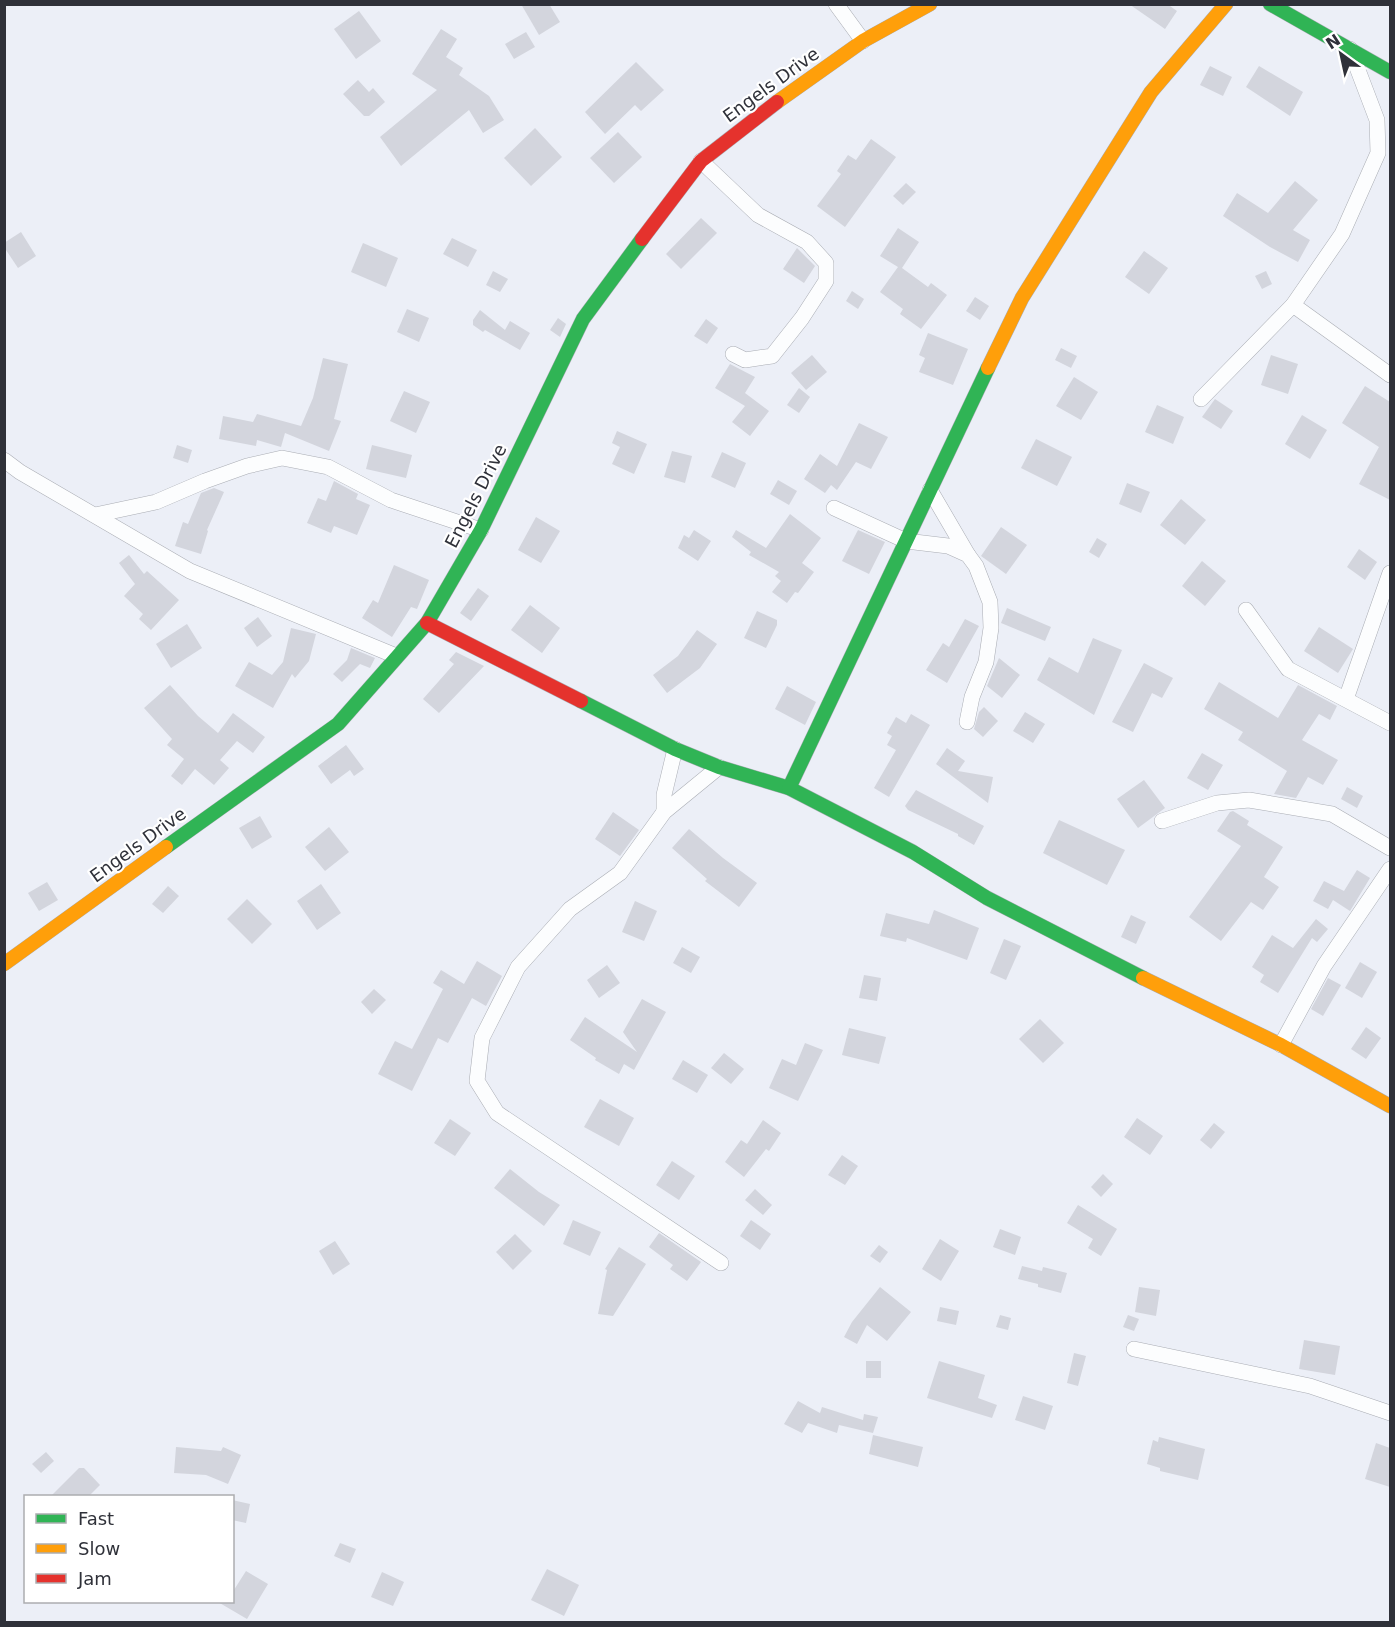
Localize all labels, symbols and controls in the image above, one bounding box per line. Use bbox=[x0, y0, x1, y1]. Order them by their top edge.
north arrow bbox=[1311, 24, 1371, 84]
text: N bbox=[1322, 30, 1344, 53]
street label: Engels Drive bbox=[719, 43, 823, 126]
street label: Engels Drive bbox=[440, 440, 511, 551]
street label: Engels Drive bbox=[86, 803, 190, 886]
legend bbox=[24, 1495, 234, 1603]
text: Fast bbox=[78, 1508, 114, 1529]
text: Slow bbox=[78, 1538, 120, 1559]
text: Jam bbox=[77, 1568, 112, 1589]

